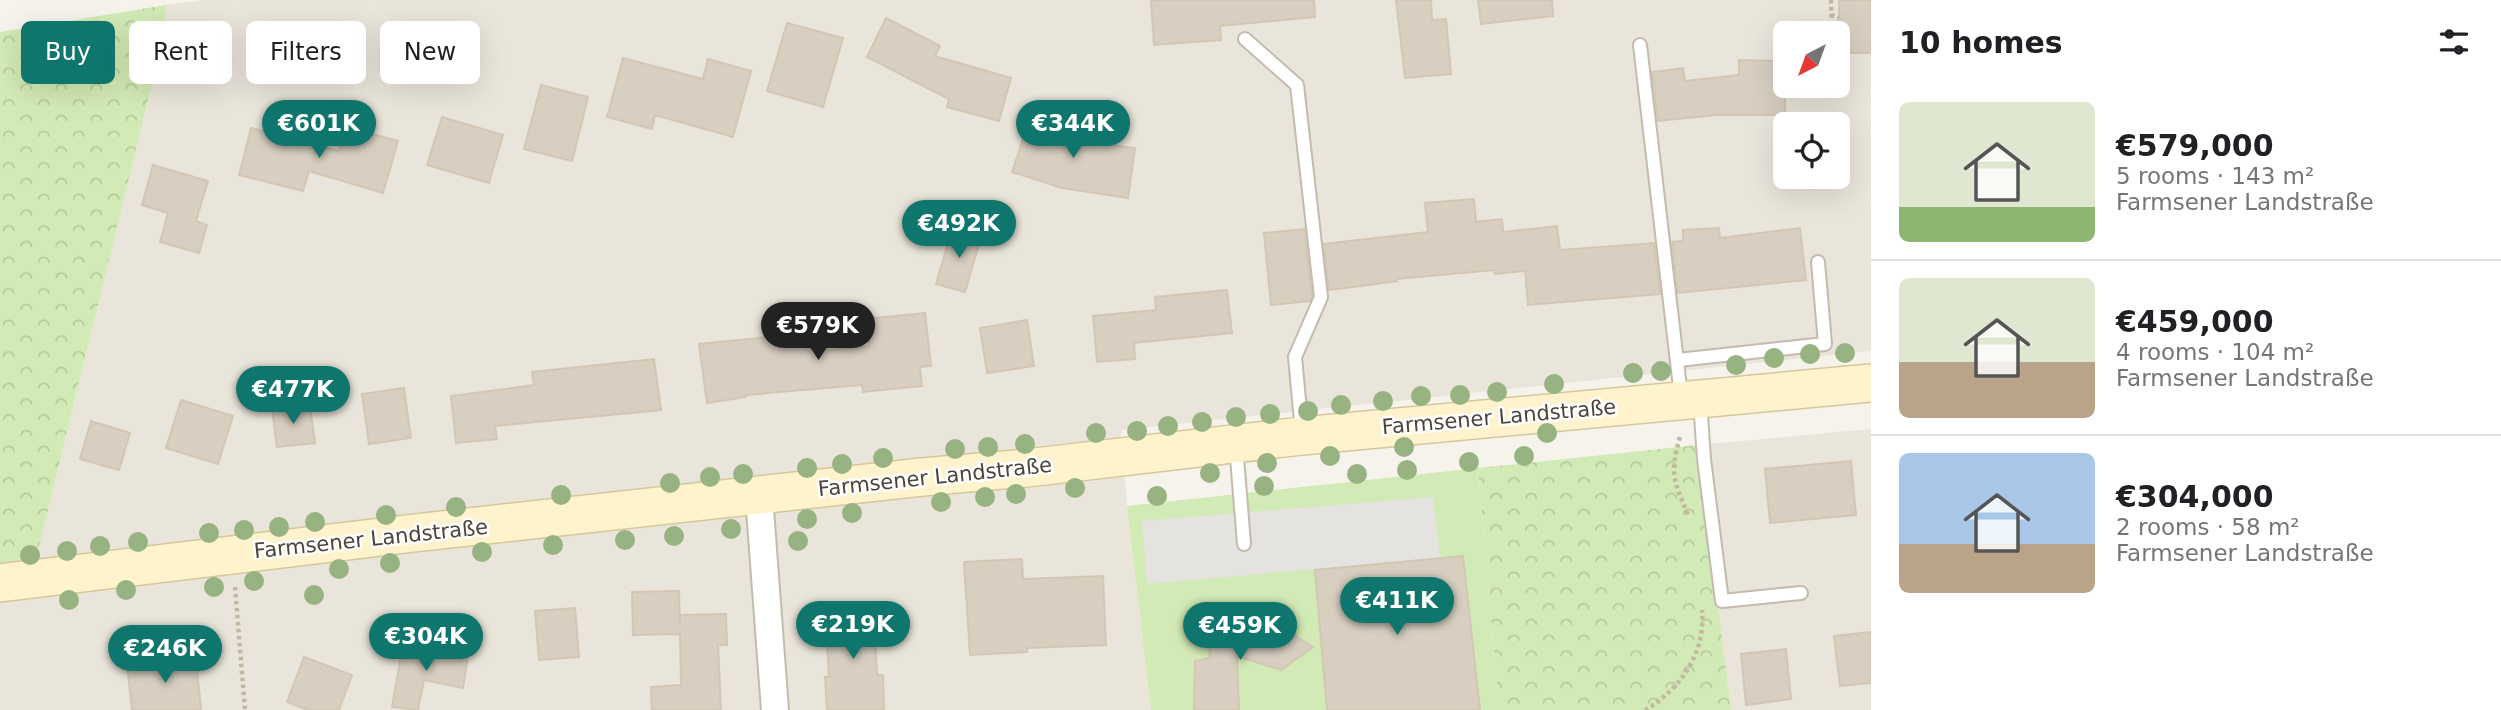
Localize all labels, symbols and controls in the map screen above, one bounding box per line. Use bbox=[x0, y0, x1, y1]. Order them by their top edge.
chip: Buy bbox=[21, 21, 115, 84]
chip: Rent bbox=[129, 21, 232, 84]
chip: Filters bbox=[246, 21, 366, 84]
chip: New bbox=[380, 21, 480, 84]
north arrow bbox=[1773, 21, 1850, 98]
map controls bbox=[1773, 21, 1850, 189]
icon: filters bbox=[2435, 23, 2473, 61]
text: 10 homes bbox=[1899, 25, 2063, 60]
pin: €601K bbox=[270, 100, 368, 160]
pin: €344K bbox=[1024, 100, 1122, 160]
text: €601K bbox=[278, 110, 360, 136]
text: €344K bbox=[1032, 110, 1114, 136]
button: locate bbox=[1773, 112, 1850, 189]
text: €579,000 bbox=[2116, 128, 2274, 163]
icon: home bbox=[1955, 130, 2039, 214]
text: 5 rooms · 143 m² bbox=[2116, 163, 2314, 189]
text: Farmsener Landstraße bbox=[2116, 189, 2374, 215]
pin: €492K bbox=[910, 201, 1008, 260]
text: €492K bbox=[918, 210, 1000, 236]
pin: €579K bbox=[769, 302, 867, 362]
text: €459,000 bbox=[2116, 304, 2274, 339]
icon: home bbox=[1955, 306, 2039, 390]
text: €579K bbox=[777, 312, 859, 338]
text: 4 rooms · 104 m² bbox=[2116, 339, 2314, 365]
text: Farmsener Landstraße bbox=[2116, 365, 2374, 391]
pin: €477K bbox=[244, 366, 342, 426]
text: €477K bbox=[252, 376, 334, 402]
street label: Farmsener Landstraße bbox=[1381, 395, 1617, 439]
street label: Farmsener Landstraße bbox=[817, 453, 1053, 501]
text: €304,000 bbox=[2116, 479, 2274, 514]
icon: home bbox=[1955, 481, 2039, 565]
text: 2 rooms · 58 m² bbox=[2116, 514, 2300, 540]
street label: Farmsener Landstraße bbox=[253, 515, 489, 563]
text: Farmsener Landstraße bbox=[2116, 540, 2374, 566]
pin: €411K bbox=[1348, 578, 1446, 637]
text: €411K bbox=[1356, 587, 1438, 613]
pin: €219K bbox=[804, 602, 902, 661]
pin: €459K bbox=[1191, 602, 1289, 662]
text: €219K bbox=[812, 611, 894, 637]
text: €459K bbox=[1199, 612, 1281, 638]
pin: €304K bbox=[377, 614, 475, 673]
text: €304K bbox=[385, 623, 467, 649]
pin: €246K bbox=[116, 626, 214, 685]
text: €246K bbox=[124, 635, 206, 661]

